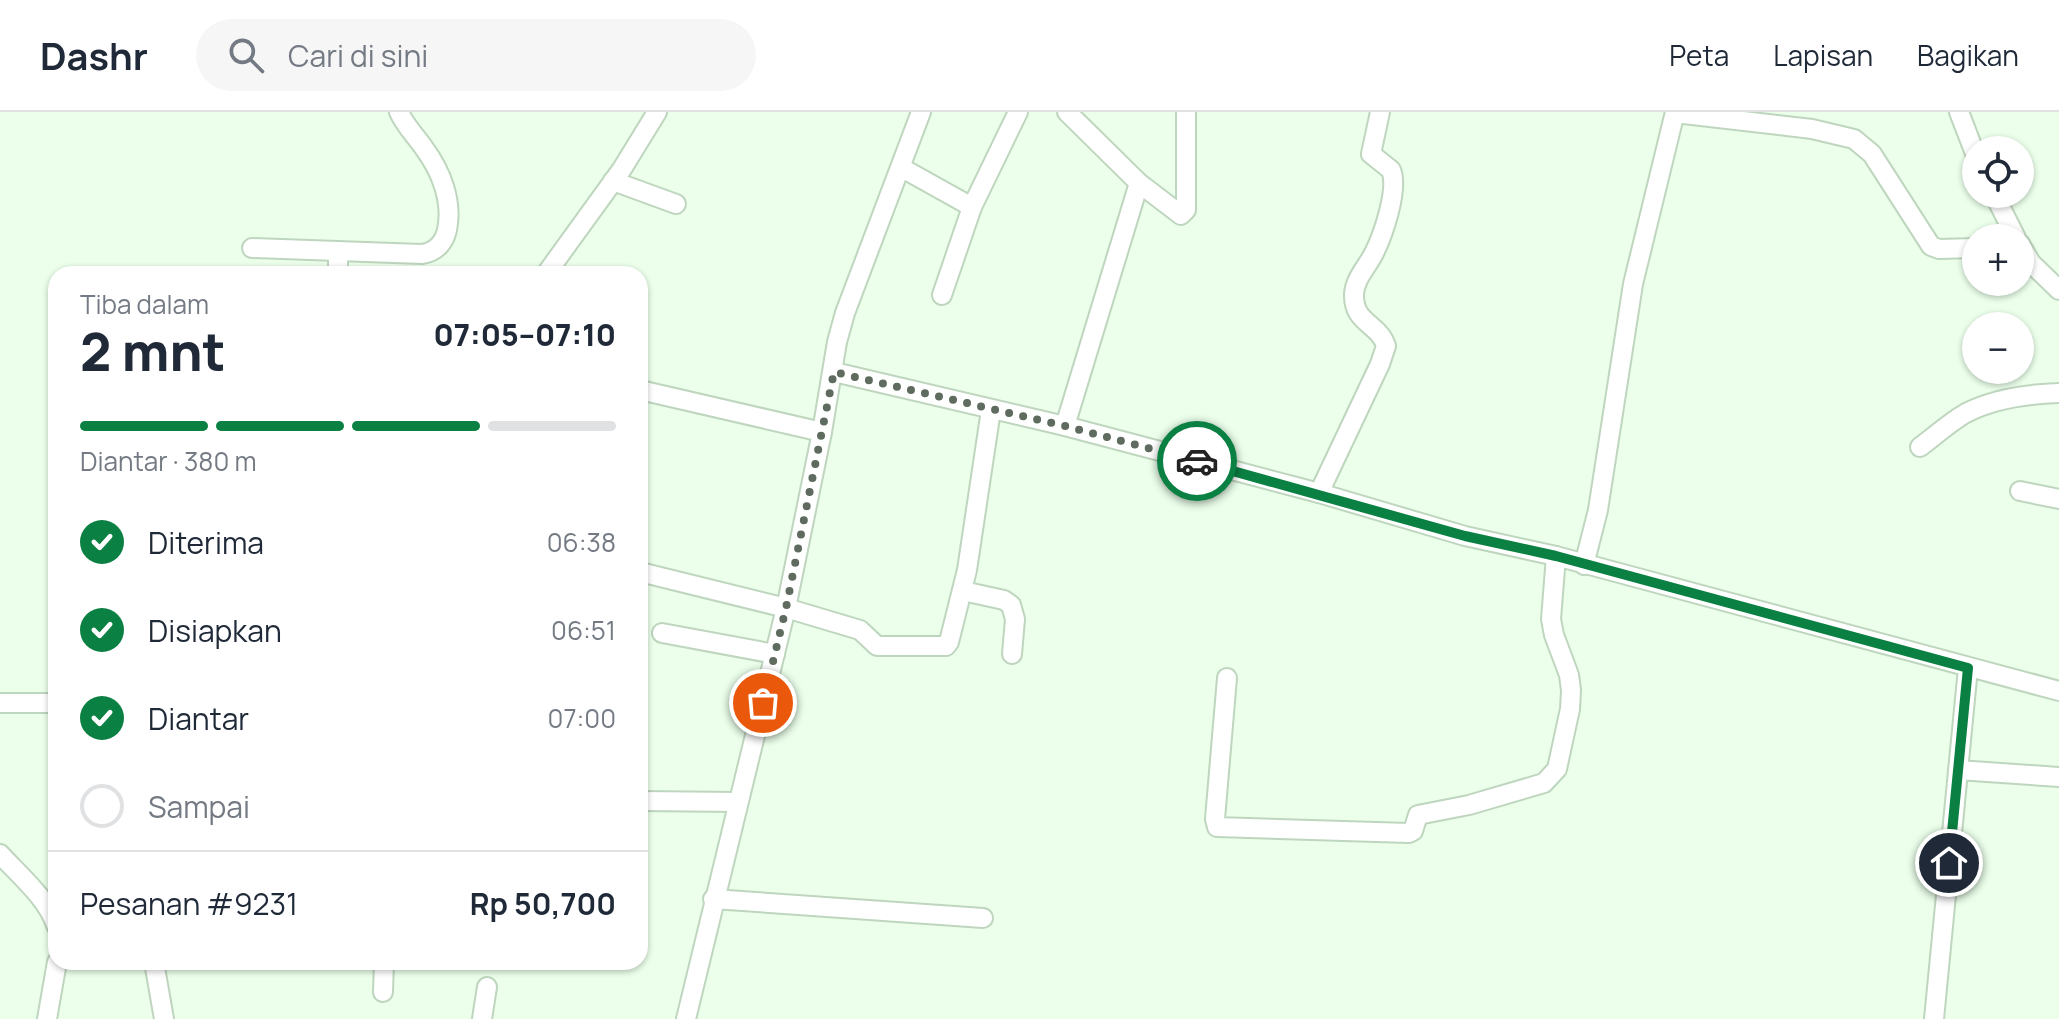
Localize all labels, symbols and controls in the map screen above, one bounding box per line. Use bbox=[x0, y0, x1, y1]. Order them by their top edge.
search box bbox=[196, 19, 756, 91]
text: Dashr bbox=[40, 29, 148, 81]
icon: search bbox=[224, 33, 268, 77]
text: Cari di sini bbox=[288, 35, 428, 76]
text: Peta bbox=[1669, 36, 1729, 74]
text: Lapisan bbox=[1773, 36, 1873, 74]
text: Bagikan bbox=[1917, 36, 2019, 74]
map controls bbox=[1962, 136, 2034, 384]
button: locate bbox=[1962, 136, 2034, 208]
button: + bbox=[1962, 224, 2034, 296]
text: Tiba dalam bbox=[80, 286, 209, 322]
button: − bbox=[1962, 312, 2034, 384]
text: 07:05–07:10 bbox=[434, 314, 616, 355]
text: 2 mnt bbox=[80, 316, 226, 387]
courier bbox=[1157, 421, 1237, 501]
icon: car bbox=[1175, 439, 1219, 483]
text: Diantar · 380 m bbox=[80, 443, 257, 479]
icon: check bbox=[80, 520, 124, 564]
text: Diterima bbox=[148, 522, 264, 563]
text: 06:38 bbox=[547, 524, 616, 560]
icon: check bbox=[80, 608, 124, 652]
text: Disiapkan bbox=[148, 610, 282, 651]
text: 06:51 bbox=[551, 612, 616, 648]
pin bbox=[729, 669, 797, 737]
icon: bag bbox=[741, 681, 785, 725]
icon: check bbox=[80, 696, 124, 740]
text: Diantar bbox=[148, 698, 249, 739]
text: 07:00 bbox=[548, 700, 616, 736]
text: Sampai bbox=[148, 786, 250, 827]
pin bbox=[1915, 829, 1983, 897]
icon: home bbox=[1927, 841, 1971, 885]
text: Pesanan #9231 bbox=[80, 883, 298, 924]
text: Rp 50,700 bbox=[470, 883, 616, 924]

